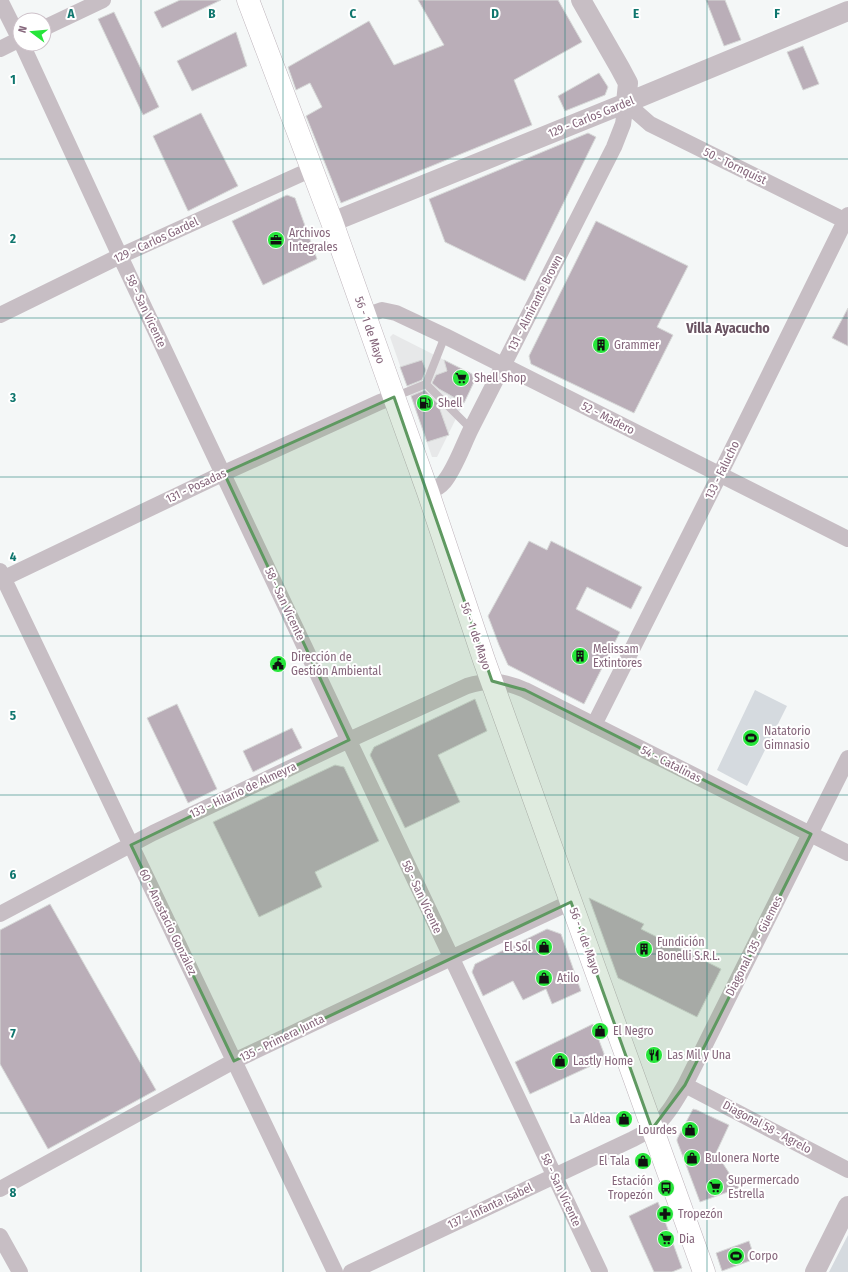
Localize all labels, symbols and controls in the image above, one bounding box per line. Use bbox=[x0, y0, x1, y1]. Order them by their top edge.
text: A bbox=[66, 6, 75, 21]
text: B bbox=[208, 6, 216, 21]
text: C bbox=[350, 6, 357, 21]
text: D bbox=[491, 6, 499, 21]
text: E bbox=[633, 6, 639, 21]
text: F bbox=[774, 6, 780, 21]
north arrow bbox=[12, 12, 52, 52]
text: N bbox=[16, 24, 30, 34]
text: 1 bbox=[10, 72, 16, 87]
street label: 129 - Carlos Gardel bbox=[546, 93, 636, 141]
street label: 50 - Tornquist bbox=[701, 145, 769, 187]
street label: 129 - Carlos Gardel bbox=[112, 214, 200, 266]
place label: Archivos Integrales bbox=[289, 226, 338, 254]
office icon: Archivos Integrales bbox=[266, 230, 286, 250]
text: 2 bbox=[9, 231, 16, 246]
street label: 131 - Almirante Brown bbox=[505, 253, 565, 353]
street label: 58 - San Vicente bbox=[123, 272, 169, 350]
street label: 56 - 1 de Mayo bbox=[352, 295, 388, 365]
district label: Villa Ayacucho bbox=[685, 320, 770, 337]
building icon: Grammer bbox=[591, 335, 611, 355]
place label: Grammer bbox=[614, 338, 660, 352]
supermarket icon: Shell Shop bbox=[451, 368, 471, 388]
place label: Shell Shop bbox=[474, 371, 526, 385]
text: 3 bbox=[9, 390, 16, 405]
fuel station icon: Shell bbox=[415, 393, 435, 413]
place label: Shell bbox=[438, 396, 463, 410]
street label: 52 - Madero bbox=[579, 399, 637, 437]
street label: 133 - Falucho bbox=[702, 439, 742, 501]
street label: 131 - Posadas bbox=[164, 466, 228, 506]
text: 4 bbox=[10, 549, 17, 564]
street label: 58 - San Vicente bbox=[262, 565, 308, 643]
street label: 56 - 1 de Mayo bbox=[458, 601, 494, 671]
place label: Melissam Extintores bbox=[593, 642, 642, 670]
building icon: Melissam Extintores bbox=[570, 646, 590, 666]
place label: Dirección de Gestión Ambiental bbox=[291, 650, 381, 678]
public building icon: Dirección de Gestión Ambiental bbox=[268, 654, 288, 674]
text: 5 bbox=[10, 708, 16, 723]
place label: Natatorio Gimnasio bbox=[764, 724, 810, 752]
sports icon: Natatorio Gimnasio bbox=[741, 728, 761, 748]
street label: 54 - Catalinas bbox=[638, 743, 704, 785]
street label: 133 - Hilario de Almeyra bbox=[187, 759, 299, 821]
street label: 58 - San Vicente bbox=[399, 858, 445, 936]
text: 6 bbox=[10, 867, 17, 882]
street label: 60 - Anastacio González bbox=[136, 867, 200, 978]
street label: Diagonal 135 - Güemes bbox=[723, 894, 785, 998]
street label: 56 - 1 de Mayo bbox=[566, 906, 604, 976]
place label: Fundición Bonelli S.R.L. bbox=[657, 935, 720, 963]
shop icon: El Sol bbox=[534, 937, 554, 957]
building icon: Fundición Bonelli S.R.L. bbox=[634, 939, 654, 959]
place label: El Sol bbox=[504, 940, 531, 954]
shop icon: Atilo bbox=[534, 968, 554, 988]
place label: Atilo bbox=[557, 971, 580, 985]
street label: 135 - Primera Junta bbox=[238, 1011, 327, 1064]
shop icon: El Negro bbox=[590, 1021, 610, 1041]
place label: El Negro bbox=[613, 1024, 654, 1038]
text: 7 bbox=[10, 1026, 16, 1041]
restaurant icon: Las Mil y Una bbox=[644, 1045, 664, 1065]
place label: Las Mil y Una bbox=[667, 1048, 731, 1062]
shop icon: Lastly Home bbox=[550, 1051, 570, 1071]
place label: Lastly Home bbox=[573, 1054, 633, 1068]
street label: Diagonal 58 - Agrelo bbox=[720, 1098, 814, 1156]
shop icon: La Aldea bbox=[614, 1109, 634, 1129]
place label: La Aldea bbox=[570, 1112, 611, 1126]
shop icon: Lourdes bbox=[680, 1120, 700, 1140]
place label: Lourdes bbox=[638, 1123, 677, 1137]
shop icon: Bulonera Norte bbox=[682, 1148, 702, 1168]
street label: 58 - San Vicente bbox=[538, 1151, 584, 1229]
shop icon: El Tala bbox=[633, 1151, 653, 1171]
place label: Bulonera Norte bbox=[705, 1151, 780, 1165]
place label: El Tala bbox=[599, 1154, 630, 1168]
place label: Supermercado Estrella bbox=[728, 1173, 799, 1201]
place label: Estación Tropezón bbox=[608, 1174, 653, 1202]
supermarket icon: Supermercado Estrella bbox=[705, 1177, 725, 1197]
bus stop icon: Estación Tropezón bbox=[656, 1178, 676, 1198]
street label: 137 - Infanta Isabel bbox=[445, 1180, 535, 1232]
text: 8 bbox=[10, 1185, 17, 1200]
pharmacy icon: Tropezón bbox=[655, 1204, 675, 1224]
place label: Tropezón bbox=[678, 1207, 723, 1221]
supermarket icon: Dia bbox=[656, 1229, 676, 1249]
place label: Dia bbox=[679, 1232, 695, 1246]
sports icon: Corpo bbox=[726, 1246, 746, 1266]
place label: Corpo bbox=[749, 1249, 778, 1263]

